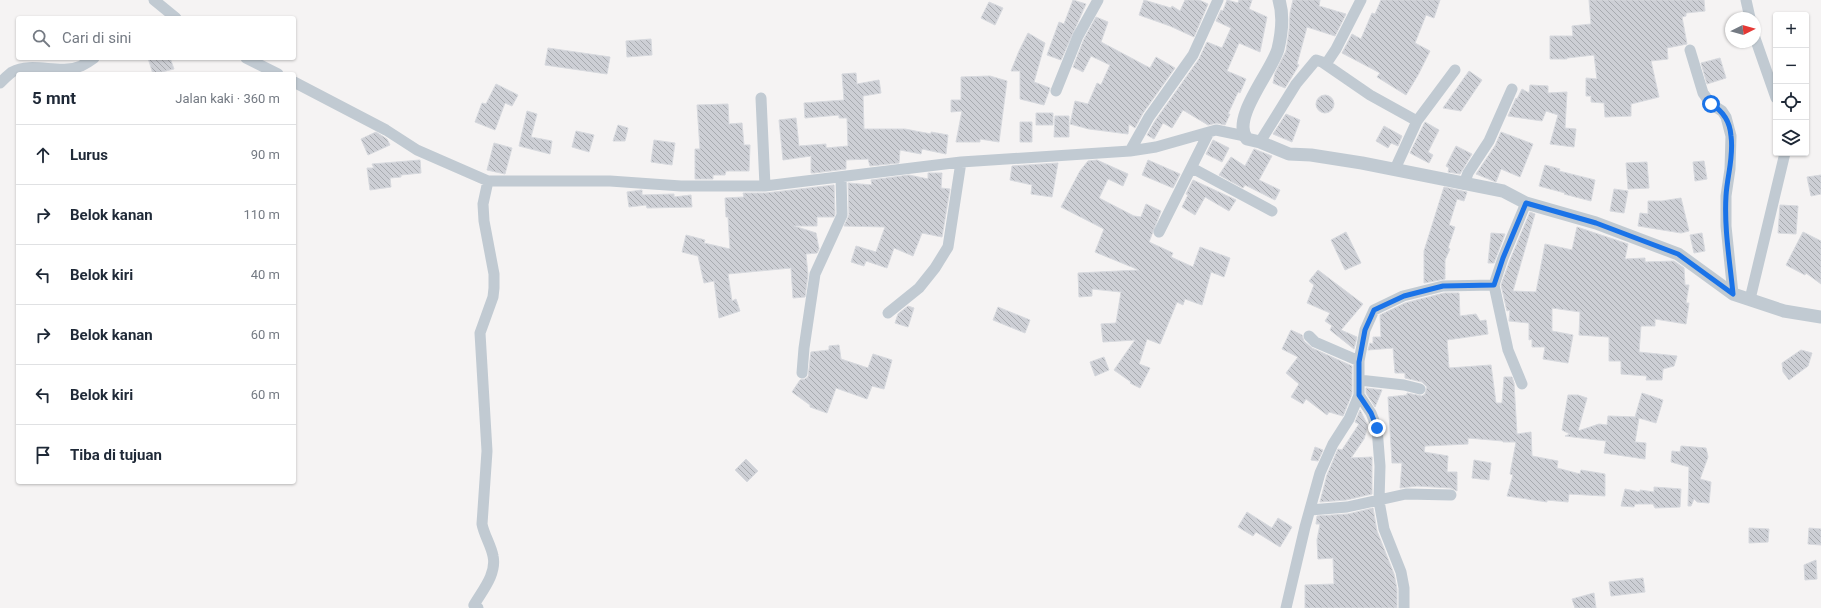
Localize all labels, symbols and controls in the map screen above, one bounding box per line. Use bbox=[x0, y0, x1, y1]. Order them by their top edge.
north arrow bbox=[1725, 12, 1761, 48]
map controls bbox=[1773, 12, 1809, 156]
button: + bbox=[1773, 12, 1809, 48]
search box bbox=[16, 16, 296, 60]
icon: search bbox=[30, 27, 52, 49]
text: Cari di sini bbox=[62, 29, 132, 47]
button: − bbox=[1773, 48, 1809, 84]
button: locate bbox=[1773, 84, 1809, 120]
text: 5 mnt bbox=[32, 88, 76, 108]
text: Jalan kaki · 360 m bbox=[175, 91, 280, 106]
route start bbox=[1702, 95, 1720, 113]
button: layers bbox=[1773, 120, 1809, 156]
icon: ahead bbox=[32, 144, 54, 166]
text: Lurus bbox=[70, 146, 108, 164]
text: 90 m bbox=[251, 147, 280, 162]
icon: right bbox=[32, 204, 54, 226]
text: Belok kanan bbox=[70, 206, 153, 224]
text: 110 m bbox=[243, 207, 280, 222]
icon: left bbox=[32, 264, 54, 286]
text: Belok kiri bbox=[70, 266, 133, 284]
text: 40 m bbox=[251, 267, 280, 282]
icon: right bbox=[32, 324, 54, 346]
text: Belok kanan bbox=[70, 326, 153, 344]
text: 60 m bbox=[251, 327, 280, 342]
icon: left bbox=[32, 384, 54, 406]
text: Belok kiri bbox=[70, 386, 133, 404]
text: 60 m bbox=[251, 387, 280, 402]
route end bbox=[1368, 419, 1386, 437]
icon: arrive bbox=[32, 444, 54, 466]
text: Tiba di tujuan bbox=[70, 446, 162, 464]

